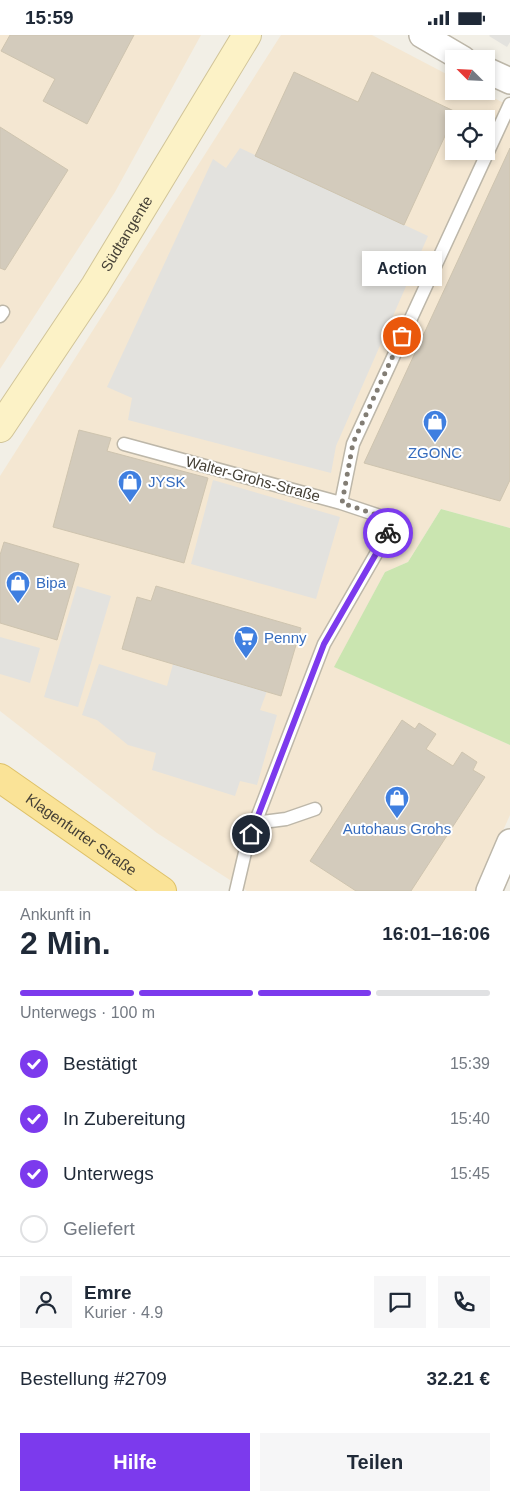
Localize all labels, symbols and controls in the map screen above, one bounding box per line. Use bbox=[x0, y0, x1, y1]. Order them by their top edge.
text: 15:59 bbox=[25, 7, 74, 28]
north arrow bbox=[445, 50, 495, 100]
map controls bbox=[445, 50, 495, 160]
button: locate bbox=[445, 110, 495, 160]
street label: Südtangente bbox=[97, 193, 156, 274]
callout: Action bbox=[362, 251, 442, 286]
text: Action bbox=[377, 260, 427, 277]
pin bbox=[381, 315, 423, 357]
icon: bag bbox=[388, 322, 416, 350]
shop icon: ZGONC bbox=[422, 409, 448, 443]
place label: ZGONC bbox=[408, 444, 462, 461]
street label: Walter-Grohs-Straße bbox=[184, 452, 322, 505]
shop icon: JYSK bbox=[117, 469, 143, 503]
place label: JYSK bbox=[148, 473, 186, 490]
courier bbox=[363, 508, 413, 558]
icon: bike bbox=[374, 519, 402, 547]
shop icon: Bipa bbox=[5, 570, 31, 604]
place label: Bipa bbox=[36, 574, 67, 591]
supermarket icon: Penny bbox=[233, 625, 259, 659]
place label: Penny bbox=[264, 629, 307, 646]
shop icon: Autohaus Grohs bbox=[384, 785, 410, 819]
street label: Klagenfurter Straße bbox=[23, 790, 140, 879]
pin bbox=[230, 813, 272, 855]
icon: home bbox=[237, 820, 265, 848]
place label: Autohaus Grohs bbox=[343, 820, 451, 837]
text: Ankunft in bbox=[20, 906, 91, 923]
text: 16:01–16:06 bbox=[382, 923, 490, 944]
text: 2 Min. bbox=[20, 925, 111, 961]
text: Unterwegs · 100 m bbox=[20, 1004, 155, 1021]
icon: check bbox=[20, 1050, 48, 1078]
text: Bestätigt bbox=[63, 1053, 137, 1074]
text: 15:39 bbox=[450, 1055, 490, 1072]
icon: check bbox=[20, 1105, 48, 1133]
text: In Zubereitung bbox=[63, 1108, 186, 1129]
text: 15:40 bbox=[450, 1110, 490, 1127]
icon: check bbox=[20, 1160, 48, 1188]
text: Unterwegs bbox=[63, 1163, 154, 1184]
text: 15:45 bbox=[450, 1165, 490, 1182]
text: Geliefert bbox=[63, 1218, 135, 1239]
button: person bbox=[20, 1276, 72, 1328]
button: chat bbox=[374, 1276, 426, 1328]
button: phone bbox=[438, 1276, 490, 1328]
text: Emre bbox=[84, 1282, 132, 1303]
text: Kurier · 4.9 bbox=[84, 1304, 163, 1321]
text: Bestellung #2709 bbox=[20, 1368, 167, 1389]
text: 32.21 € bbox=[427, 1368, 490, 1389]
button: Hilfe bbox=[20, 1433, 250, 1491]
button: Teilen bbox=[260, 1433, 490, 1491]

